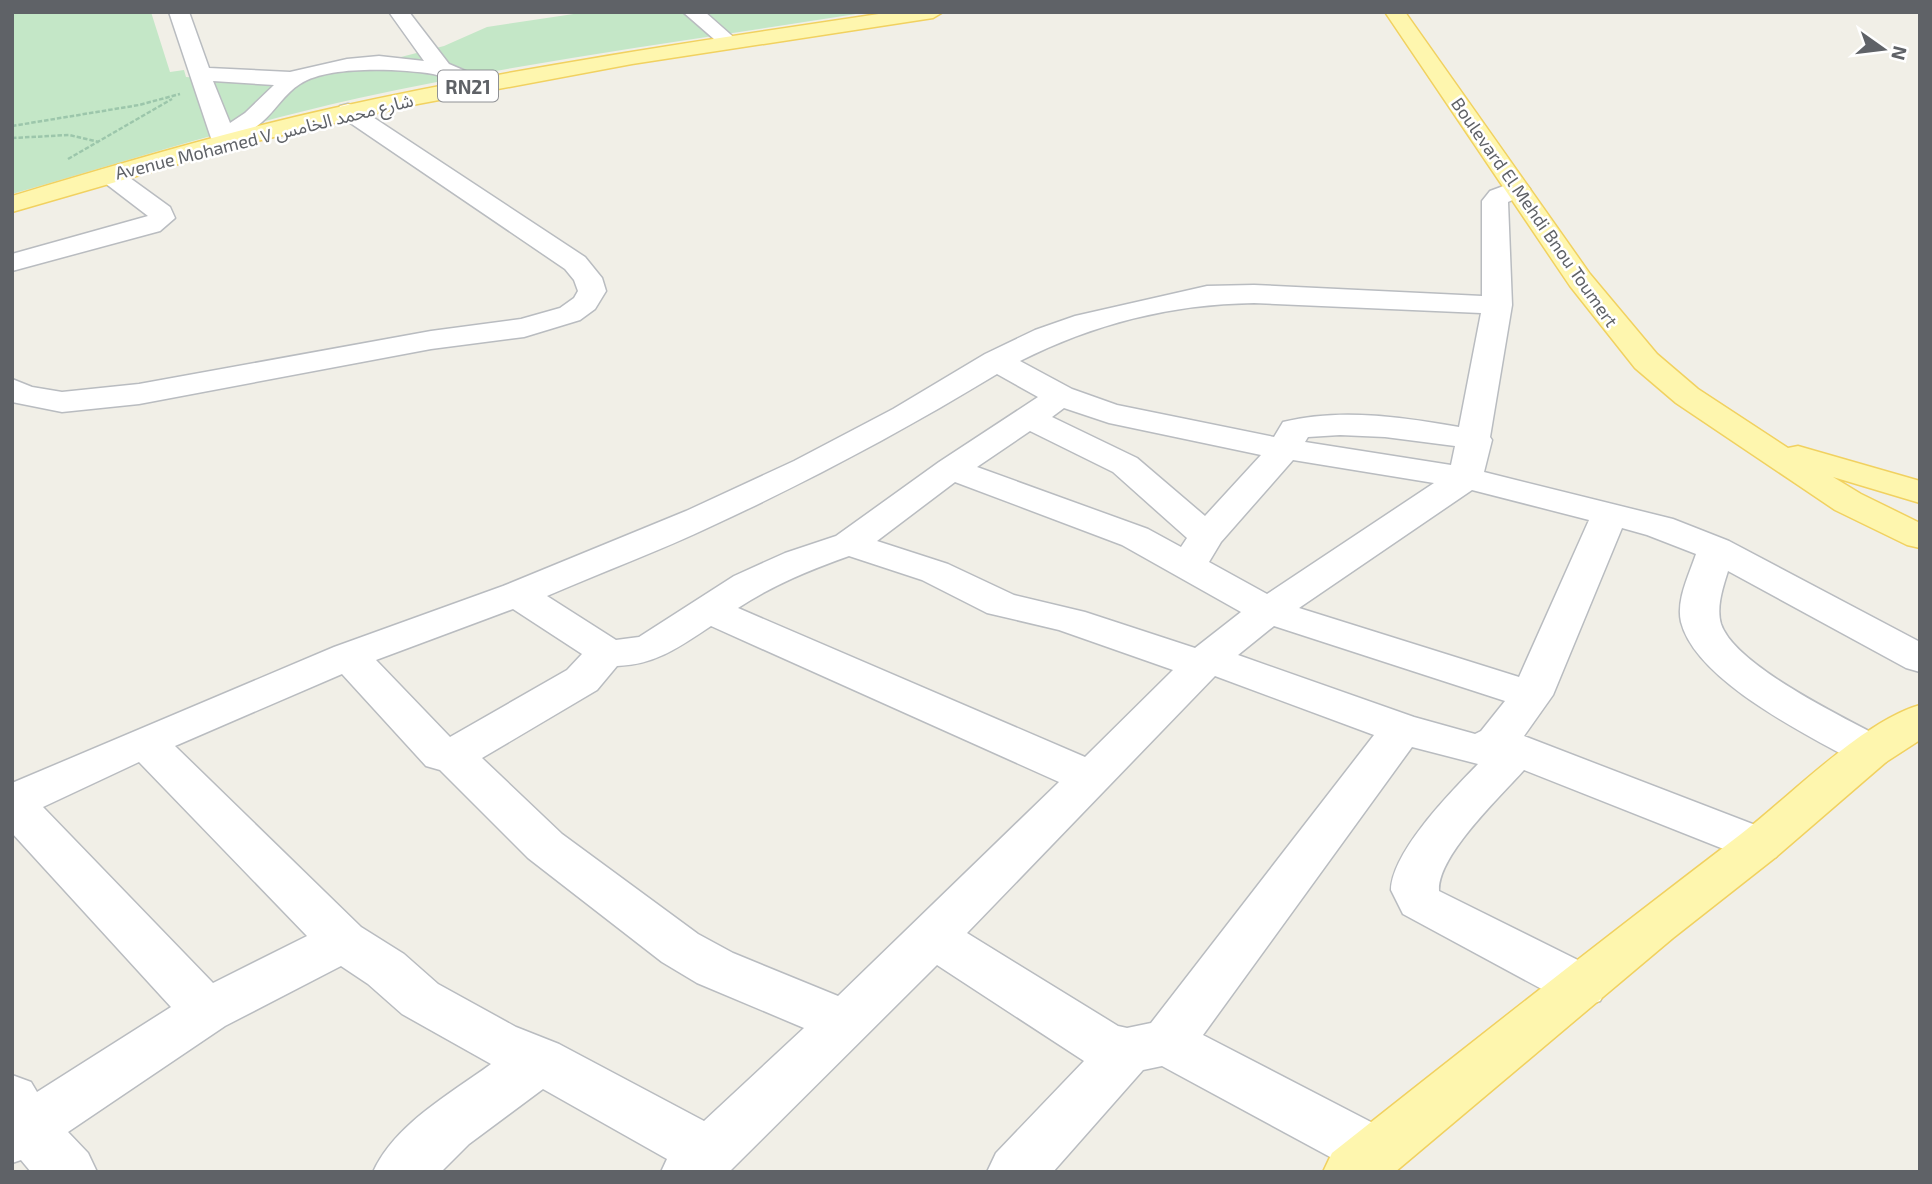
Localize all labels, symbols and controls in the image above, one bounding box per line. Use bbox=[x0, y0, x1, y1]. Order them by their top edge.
north arrow bbox=[1848, 14, 1918, 84]
text: N bbox=[1887, 44, 1913, 63]
road number: RN21 bbox=[438, 71, 498, 102]
street label: Avenue Mohamed V شارع محمد الخامس bbox=[113, 88, 416, 188]
street label: Boulevard El Mehdi Bnou Toumert bbox=[1447, 93, 1623, 331]

